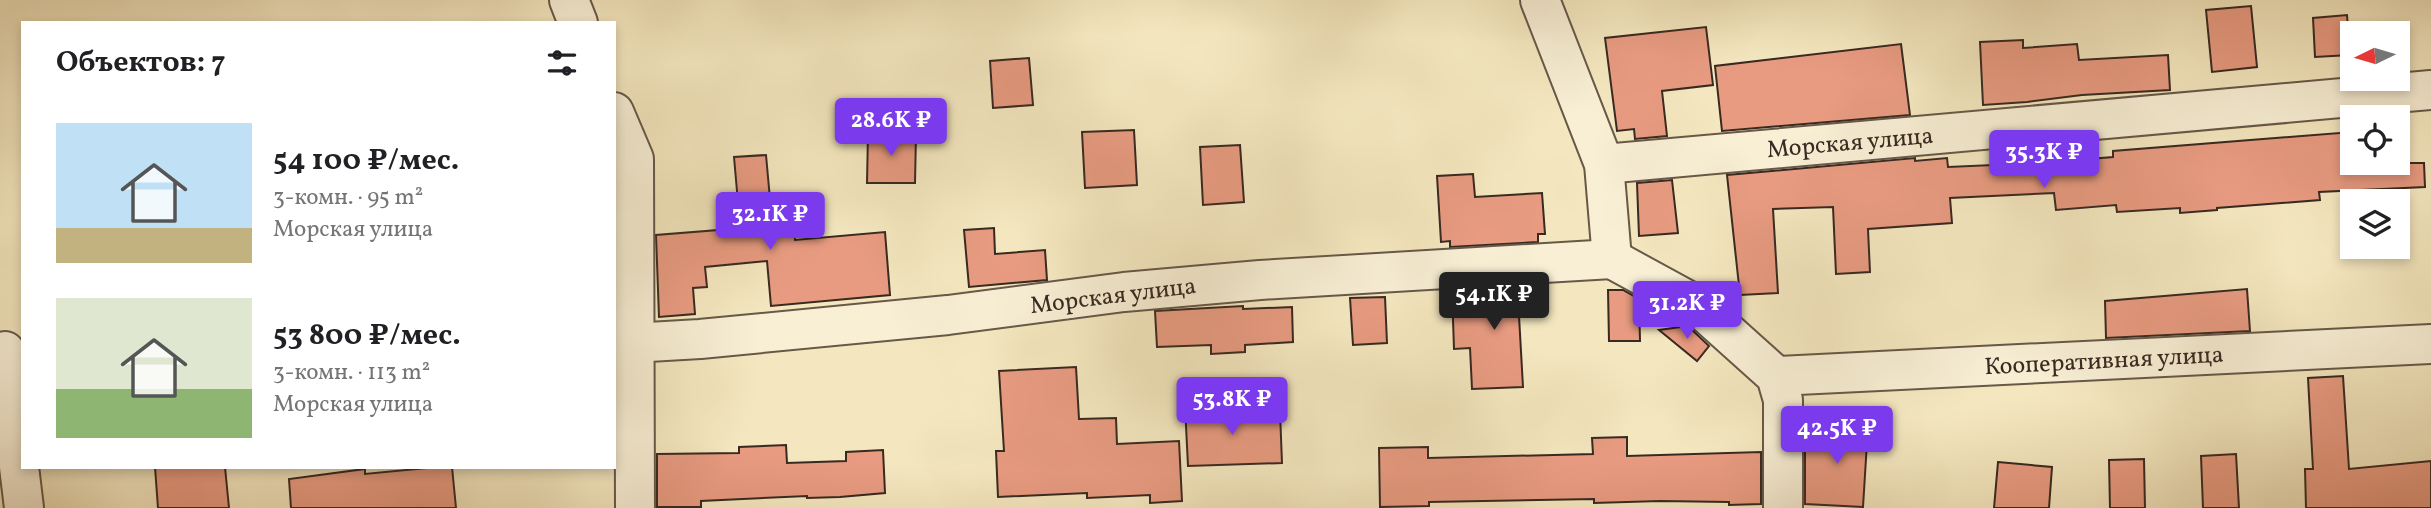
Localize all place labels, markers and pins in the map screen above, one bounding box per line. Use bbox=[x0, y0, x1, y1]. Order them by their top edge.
pin: 28.6K ₽ bbox=[826, 99, 956, 158]
pin: 35.3K ₽ bbox=[1979, 130, 2109, 190]
pin: 32.1K ₽ bbox=[705, 192, 835, 252]
pin: 54.1K ₽ bbox=[1429, 272, 1559, 332]
pin: 31.2K ₽ bbox=[1622, 282, 1752, 341]
pin: 53.8K ₽ bbox=[1167, 378, 1297, 437]
pin: 42.5K ₽ bbox=[1772, 406, 1902, 466]

